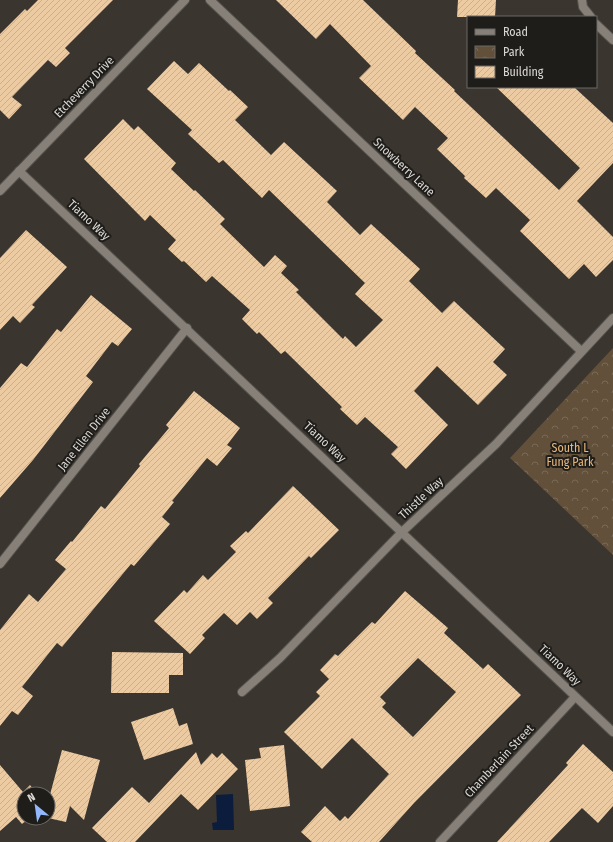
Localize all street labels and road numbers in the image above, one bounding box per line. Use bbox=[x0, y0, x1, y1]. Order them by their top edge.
street label: Etcheverry Drive bbox=[51, 53, 117, 121]
street label: Snowberry Lane bbox=[370, 135, 438, 199]
street label: Tiamo Way bbox=[65, 197, 113, 243]
street label: Jane Ellen Drive bbox=[55, 404, 113, 473]
street label: Tiamo Way bbox=[301, 419, 349, 465]
street label: Thistle Way bbox=[396, 474, 446, 522]
street label: Tiamo Way bbox=[536, 642, 584, 689]
street label: Chamberlain Street bbox=[462, 722, 536, 800]

